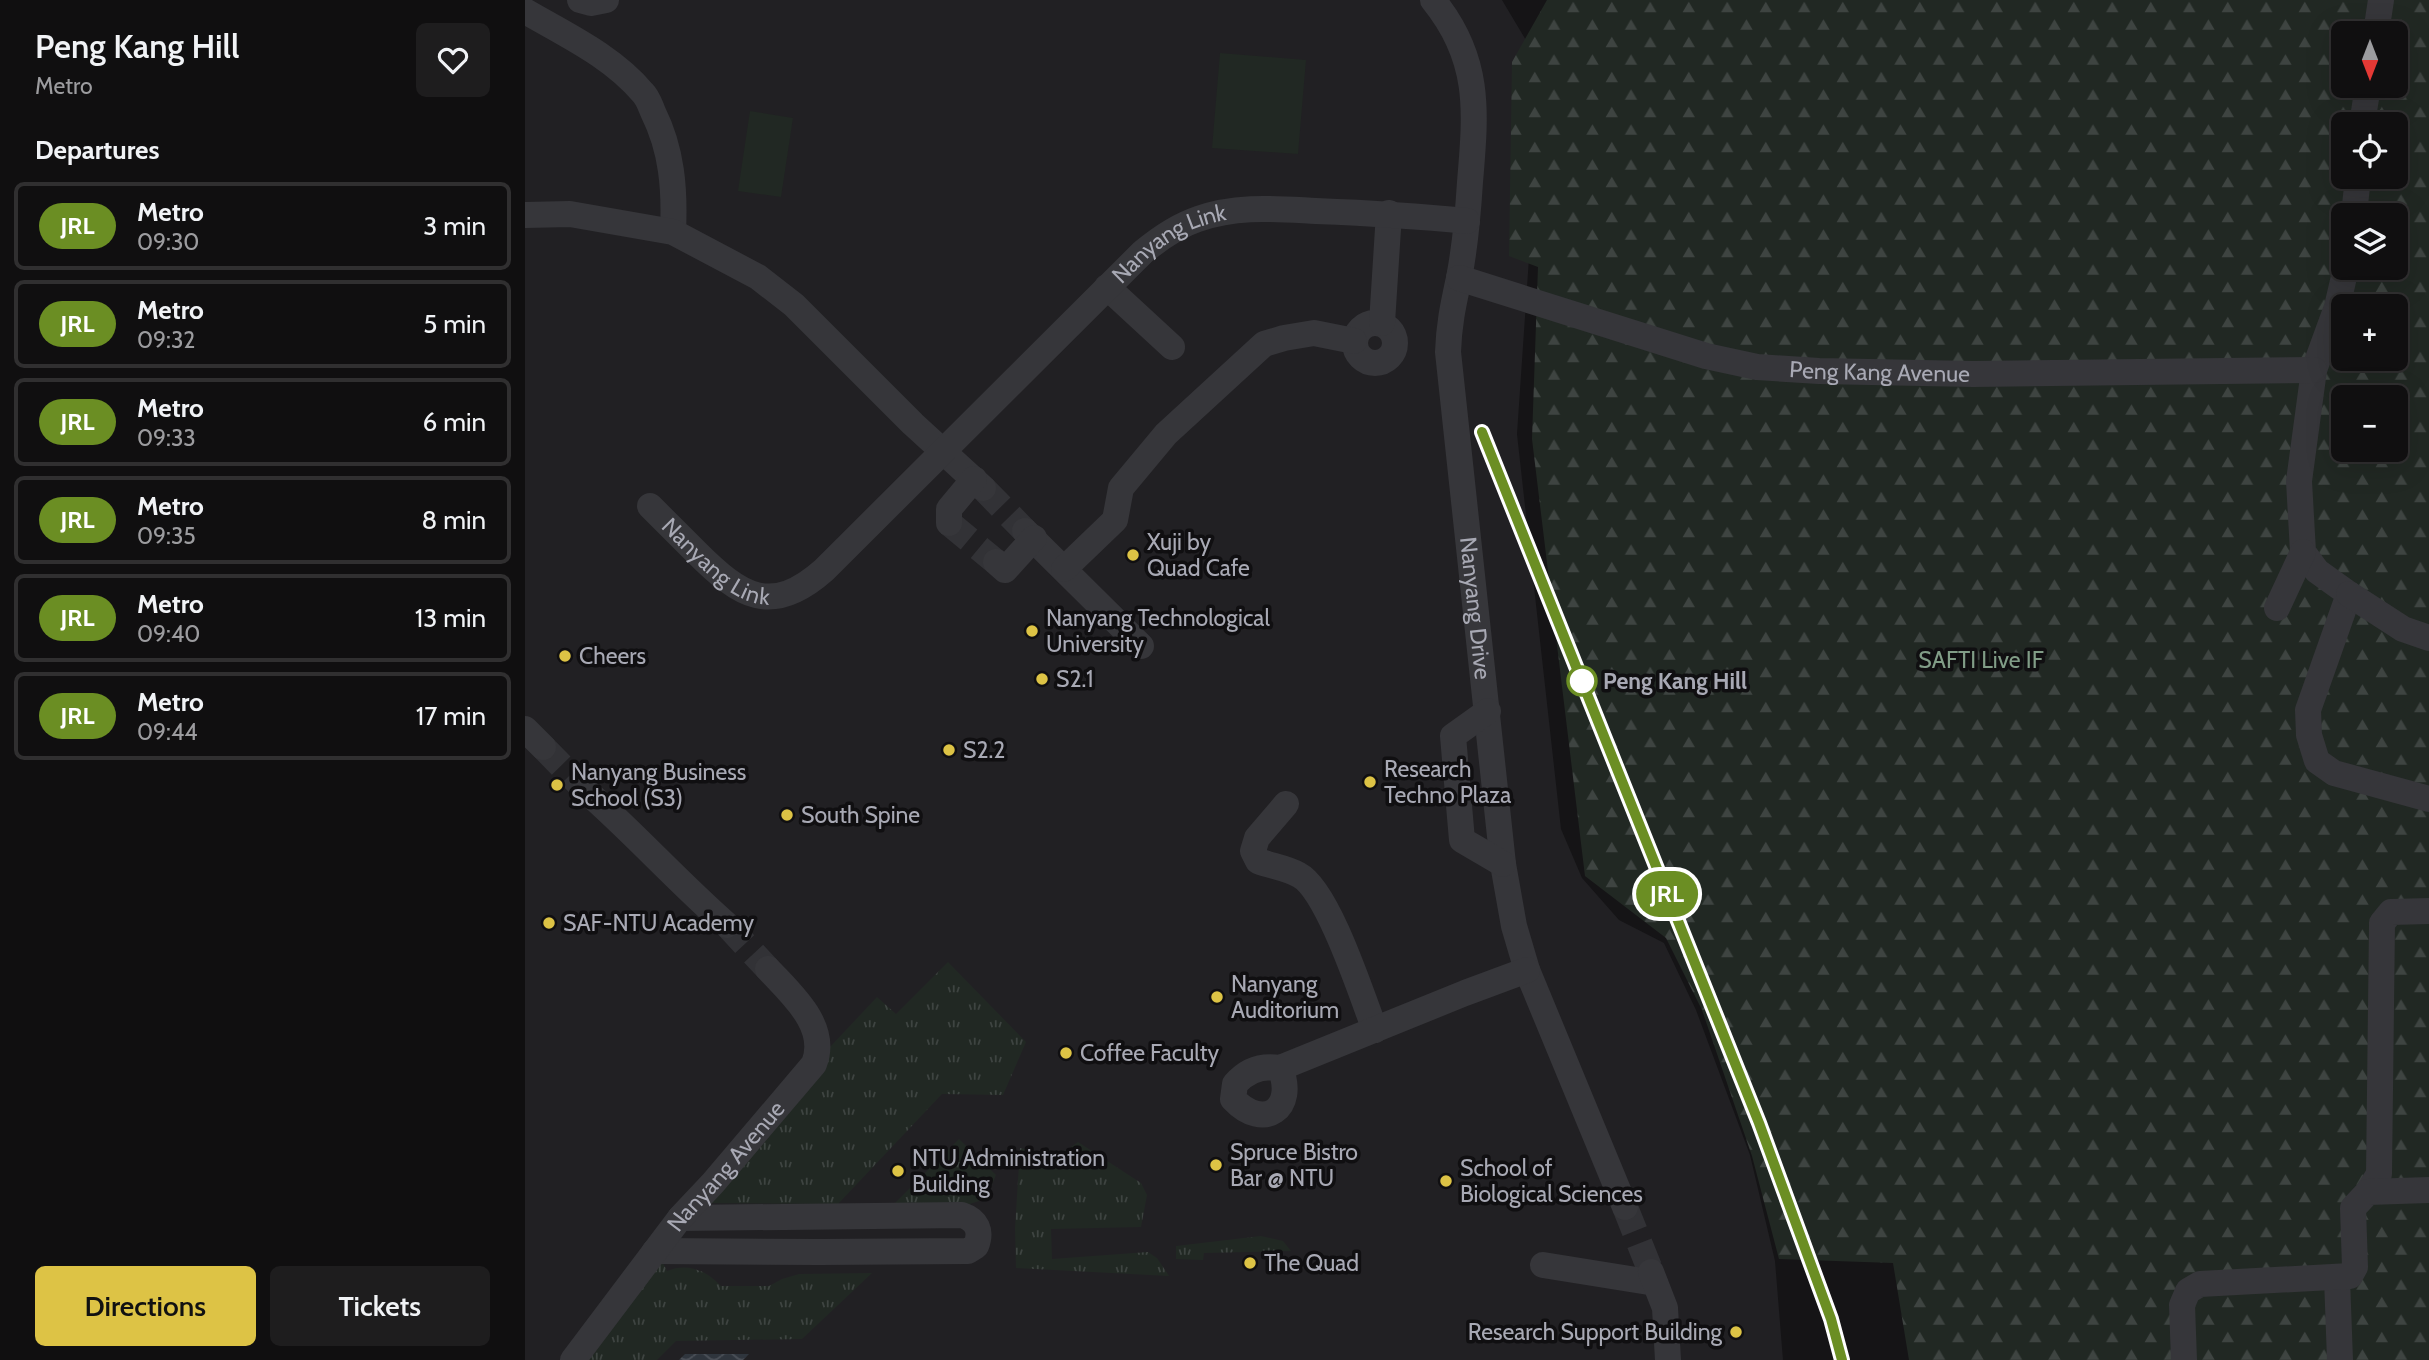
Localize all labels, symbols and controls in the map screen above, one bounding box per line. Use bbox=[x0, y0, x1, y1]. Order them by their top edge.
north arrow bbox=[2331, 21, 2408, 98]
map controls bbox=[2331, 21, 2408, 462]
button: heart bbox=[416, 23, 490, 97]
text: Peng Kang Hill bbox=[35, 26, 239, 66]
text: Metro bbox=[35, 72, 93, 100]
button: locate bbox=[2331, 112, 2408, 189]
text: Departures bbox=[35, 134, 159, 166]
text: Metro bbox=[137, 196, 204, 228]
street label: Nanyang Link bbox=[1106, 198, 1229, 289]
button: layers bbox=[2331, 203, 2408, 280]
text: 3 min bbox=[423, 210, 486, 242]
text: JRL bbox=[61, 211, 94, 240]
text: 09:30 bbox=[137, 228, 199, 256]
text: Metro bbox=[137, 294, 204, 326]
button: + bbox=[2331, 294, 2408, 371]
text: 5 min bbox=[423, 308, 486, 340]
text: JRL bbox=[61, 309, 94, 338]
text: 09:32 bbox=[137, 326, 195, 354]
street label: Peng Kang Avenue bbox=[1788, 355, 1970, 388]
button: − bbox=[2331, 385, 2408, 462]
text: Metro bbox=[137, 392, 204, 424]
text: 6 min bbox=[423, 406, 486, 438]
text: JRL bbox=[61, 407, 94, 436]
text: 09:33 bbox=[137, 424, 196, 452]
text: Metro bbox=[137, 490, 204, 522]
text: 8 min bbox=[422, 504, 486, 536]
text: JRL bbox=[61, 505, 94, 534]
street label: Nanyang Link bbox=[656, 512, 772, 611]
text: 09:35 bbox=[137, 522, 196, 550]
place label: Xuji by Quad Cafe bbox=[1147, 528, 1250, 582]
street label: Nanyang Drive bbox=[1454, 535, 1497, 681]
marker: Xuji by Quad Cafe bbox=[1125, 547, 1141, 563]
text: Metro bbox=[137, 588, 204, 620]
text: 13 min bbox=[415, 602, 486, 634]
text: JRL bbox=[61, 603, 94, 632]
place label: Nanyang Technological University bbox=[1046, 604, 1270, 658]
text: 09:40 bbox=[137, 620, 200, 648]
marker: Nanyang Technological University bbox=[1024, 623, 1040, 639]
place label: Cheers bbox=[579, 642, 646, 670]
park label: SAFTI Live IF bbox=[1918, 646, 2044, 674]
marker: Cheers bbox=[557, 648, 573, 664]
place label: S2.1 bbox=[1056, 665, 1093, 693]
marker: Peng Kang Hill bbox=[1567, 666, 1597, 696]
place label: Peng Kang Hill bbox=[1603, 667, 1747, 695]
marker: S2.1 bbox=[1034, 671, 1050, 687]
text: Metro bbox=[137, 686, 204, 718]
text: 17 min bbox=[416, 700, 486, 732]
text: JRL bbox=[61, 701, 94, 730]
text: 09:44 bbox=[137, 718, 198, 746]
place label: S2.2 bbox=[963, 736, 1005, 764]
marker: S2.2 bbox=[941, 742, 957, 758]
place label: Research Techno Plaza bbox=[1384, 755, 1511, 809]
place label: Nanyang Business School (S3) bbox=[571, 758, 746, 812]
marker: Research Techno Plaza bbox=[1362, 774, 1378, 790]
marker: Nanyang Business School (S3) bbox=[549, 777, 565, 793]
place label: South Spine bbox=[801, 801, 920, 829]
marker: South Spine bbox=[779, 807, 795, 823]
line badge: JRL bbox=[1627, 871, 1707, 917]
text: JRL bbox=[1650, 879, 1684, 908]
place label: SAF-NTU Academy bbox=[563, 909, 754, 937]
marker: SAF-NTU Academy bbox=[541, 915, 557, 931]
place label: Nanyang Auditorium bbox=[1231, 970, 1339, 1024]
marker: Nanyang Auditorium bbox=[1209, 989, 1225, 1005]
place label: Coffee Faculty bbox=[1080, 1039, 1219, 1067]
marker: Coffee Faculty bbox=[1058, 1045, 1074, 1061]
street label: Nanyang Avenue bbox=[661, 1095, 791, 1237]
place label: Spruce Bistro Bar @ NTU bbox=[1230, 1138, 1358, 1192]
place label: NTU Administration Building bbox=[912, 1144, 1105, 1198]
place label: School of Biological Sciences bbox=[1460, 1154, 1643, 1208]
marker: Spruce Bistro Bar @ NTU bbox=[1208, 1157, 1224, 1173]
marker: NTU Administration Building bbox=[890, 1163, 906, 1179]
marker: School of Biological Sciences bbox=[1438, 1173, 1454, 1189]
place label: The Quad bbox=[1264, 1249, 1359, 1277]
marker: The Quad bbox=[1242, 1255, 1258, 1271]
button: Directions bbox=[35, 1266, 256, 1346]
button: Tickets bbox=[270, 1266, 490, 1346]
place label: Research Support Building bbox=[1468, 1318, 1723, 1346]
marker: Research Support Building bbox=[1728, 1324, 1744, 1340]

